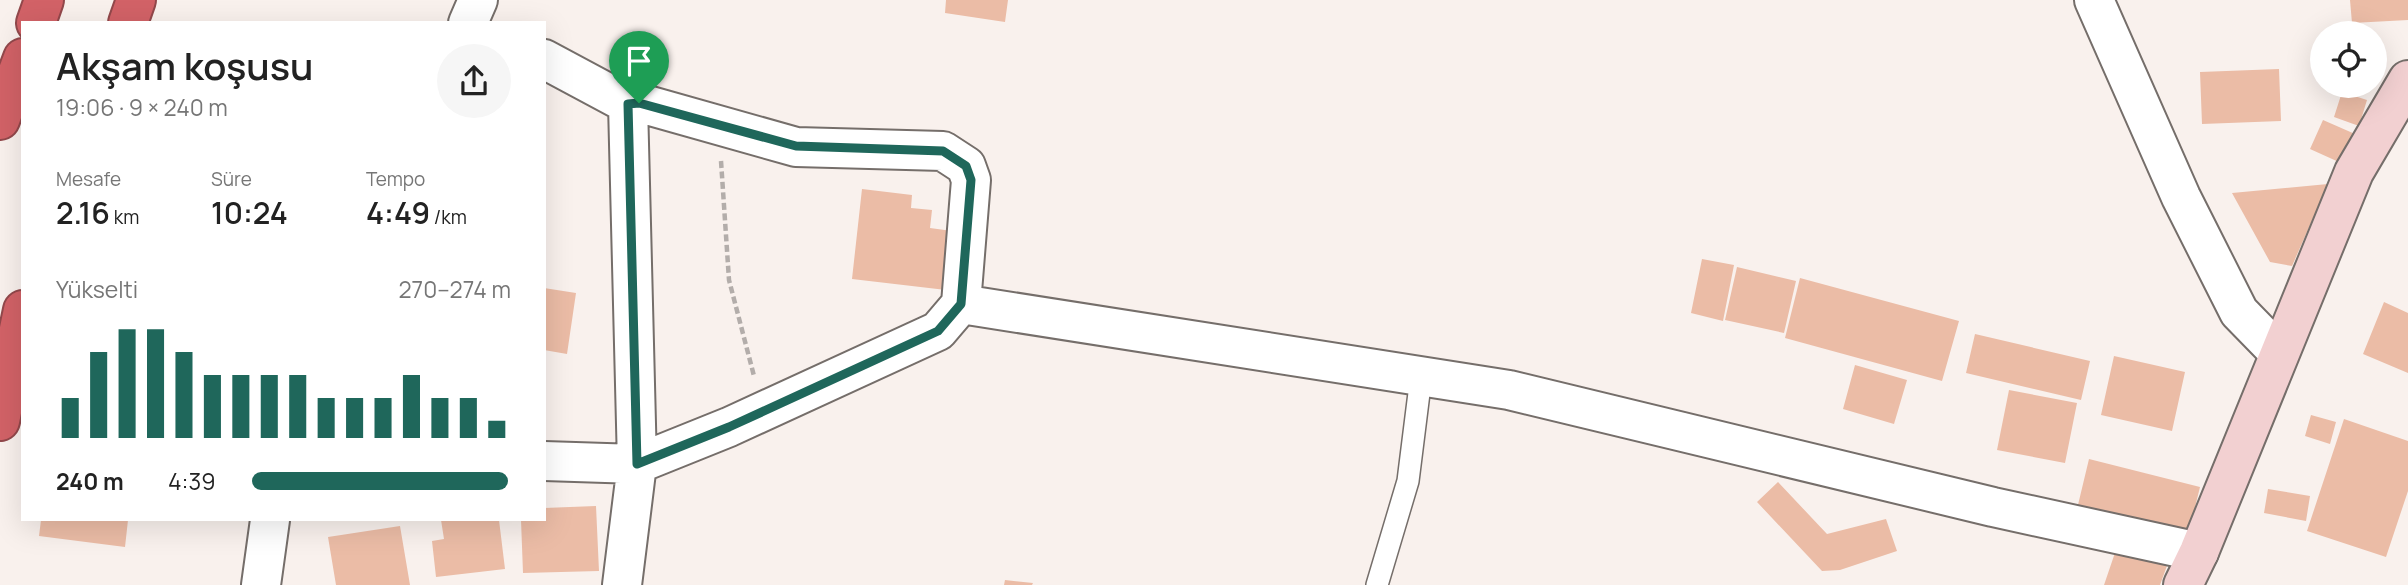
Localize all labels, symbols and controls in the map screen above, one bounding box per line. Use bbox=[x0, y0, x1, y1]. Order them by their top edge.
map controls bbox=[2310, 21, 2387, 98]
button: locate bbox=[2310, 21, 2387, 98]
pin bbox=[609, 31, 669, 103]
text: Akşam koşusu bbox=[56, 39, 313, 91]
icon: arrive bbox=[620, 42, 658, 80]
button: share bbox=[437, 44, 511, 118]
text: 19:06 · 9 × 240 m bbox=[56, 91, 228, 123]
text: Mesafe bbox=[56, 166, 121, 192]
text: Süre bbox=[211, 166, 252, 192]
text: Tempo bbox=[366, 166, 425, 192]
text: 2.16 bbox=[56, 192, 110, 233]
text: 10:24 bbox=[211, 192, 288, 233]
text: 4:49 bbox=[366, 192, 430, 233]
text: km bbox=[110, 204, 139, 230]
text: /km bbox=[430, 204, 467, 230]
text: Yükselti bbox=[56, 273, 138, 305]
text: 270–274 m bbox=[398, 273, 511, 305]
text: 240 m bbox=[56, 465, 124, 497]
text: 4:39 bbox=[168, 465, 215, 497]

